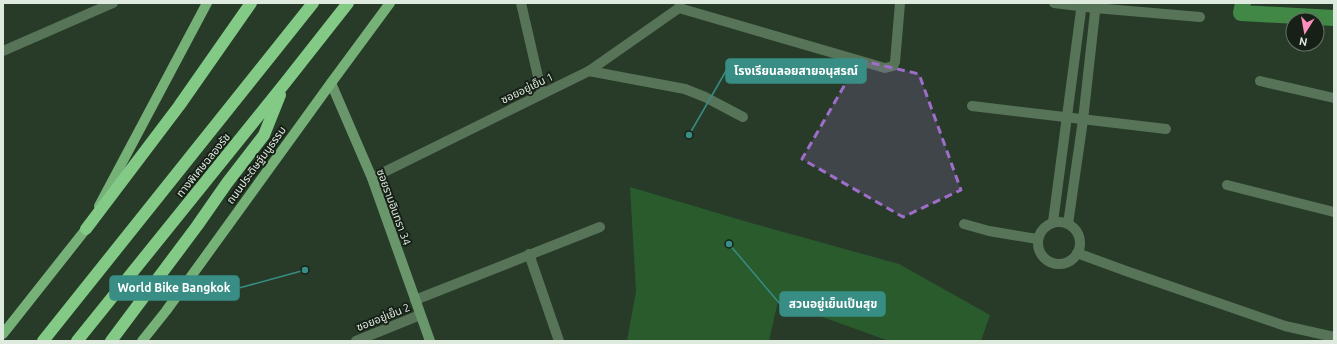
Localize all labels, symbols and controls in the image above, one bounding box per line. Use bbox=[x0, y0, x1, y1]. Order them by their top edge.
north arrow bbox=[1285, 12, 1325, 52]
text: N bbox=[1298, 35, 1308, 48]
callout: โรงเรียนลอยสายอนุสรณ์ bbox=[726, 59, 866, 83]
text: โรงเรียนลอยสายอนุสรณ์ bbox=[734, 64, 858, 78]
street label: ซอยอยู่เย็น 1 bbox=[499, 70, 556, 107]
street label: ถนนประดิษฐ์มนูธรรม bbox=[224, 124, 289, 207]
street label: ทางพิเศษฉลองรัช bbox=[174, 131, 232, 199]
street label: ซอยรามอินทรา 34 bbox=[375, 167, 413, 247]
callout: World Bike Bangkok bbox=[110, 276, 239, 300]
text: World Bike Bangkok bbox=[117, 281, 231, 294]
callout: สวนอยู่เย็นเป็นสุข bbox=[780, 292, 885, 316]
text: สวนอยู่เย็นเป็นสุข bbox=[789, 297, 877, 312]
street label: ซอยอยู่เย็น 2 bbox=[354, 301, 412, 334]

